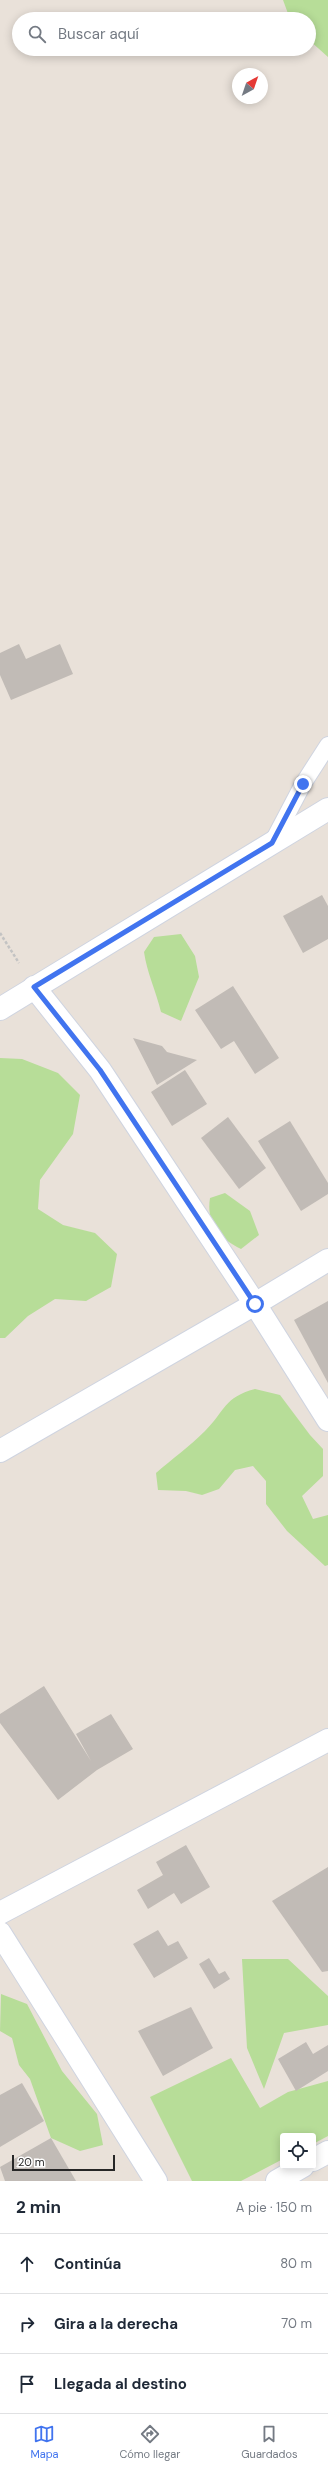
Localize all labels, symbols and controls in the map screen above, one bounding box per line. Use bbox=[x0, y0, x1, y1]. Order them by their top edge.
search box bbox=[12, 12, 316, 56]
icon: search bbox=[26, 23, 48, 45]
text: Buscar aquí bbox=[58, 24, 139, 44]
north arrow bbox=[232, 68, 268, 104]
route end bbox=[294, 775, 312, 793]
route start bbox=[246, 1295, 264, 1313]
map controls bbox=[280, 2133, 316, 2169]
button: locate bbox=[280, 2133, 316, 2169]
scale bar bbox=[12, 2153, 115, 2172]
text: 20 m bbox=[18, 2155, 44, 2169]
text: 2 min bbox=[16, 2196, 61, 2218]
text: A pie · 150 m bbox=[236, 2199, 312, 2216]
icon: ahead bbox=[16, 2253, 38, 2275]
text: Continúa bbox=[54, 2254, 121, 2274]
text: 80 m bbox=[280, 2255, 312, 2272]
icon: right bbox=[16, 2313, 38, 2335]
text: Gira a la derecha bbox=[54, 2314, 178, 2334]
text: 70 m bbox=[281, 2315, 312, 2332]
icon: arrive bbox=[16, 2373, 38, 2395]
text: Llegada al destino bbox=[54, 2374, 187, 2394]
tab: Mapa bbox=[30, 2423, 59, 2461]
tab: Cómo llegar bbox=[119, 2423, 180, 2461]
tab: Guardados bbox=[241, 2423, 298, 2461]

